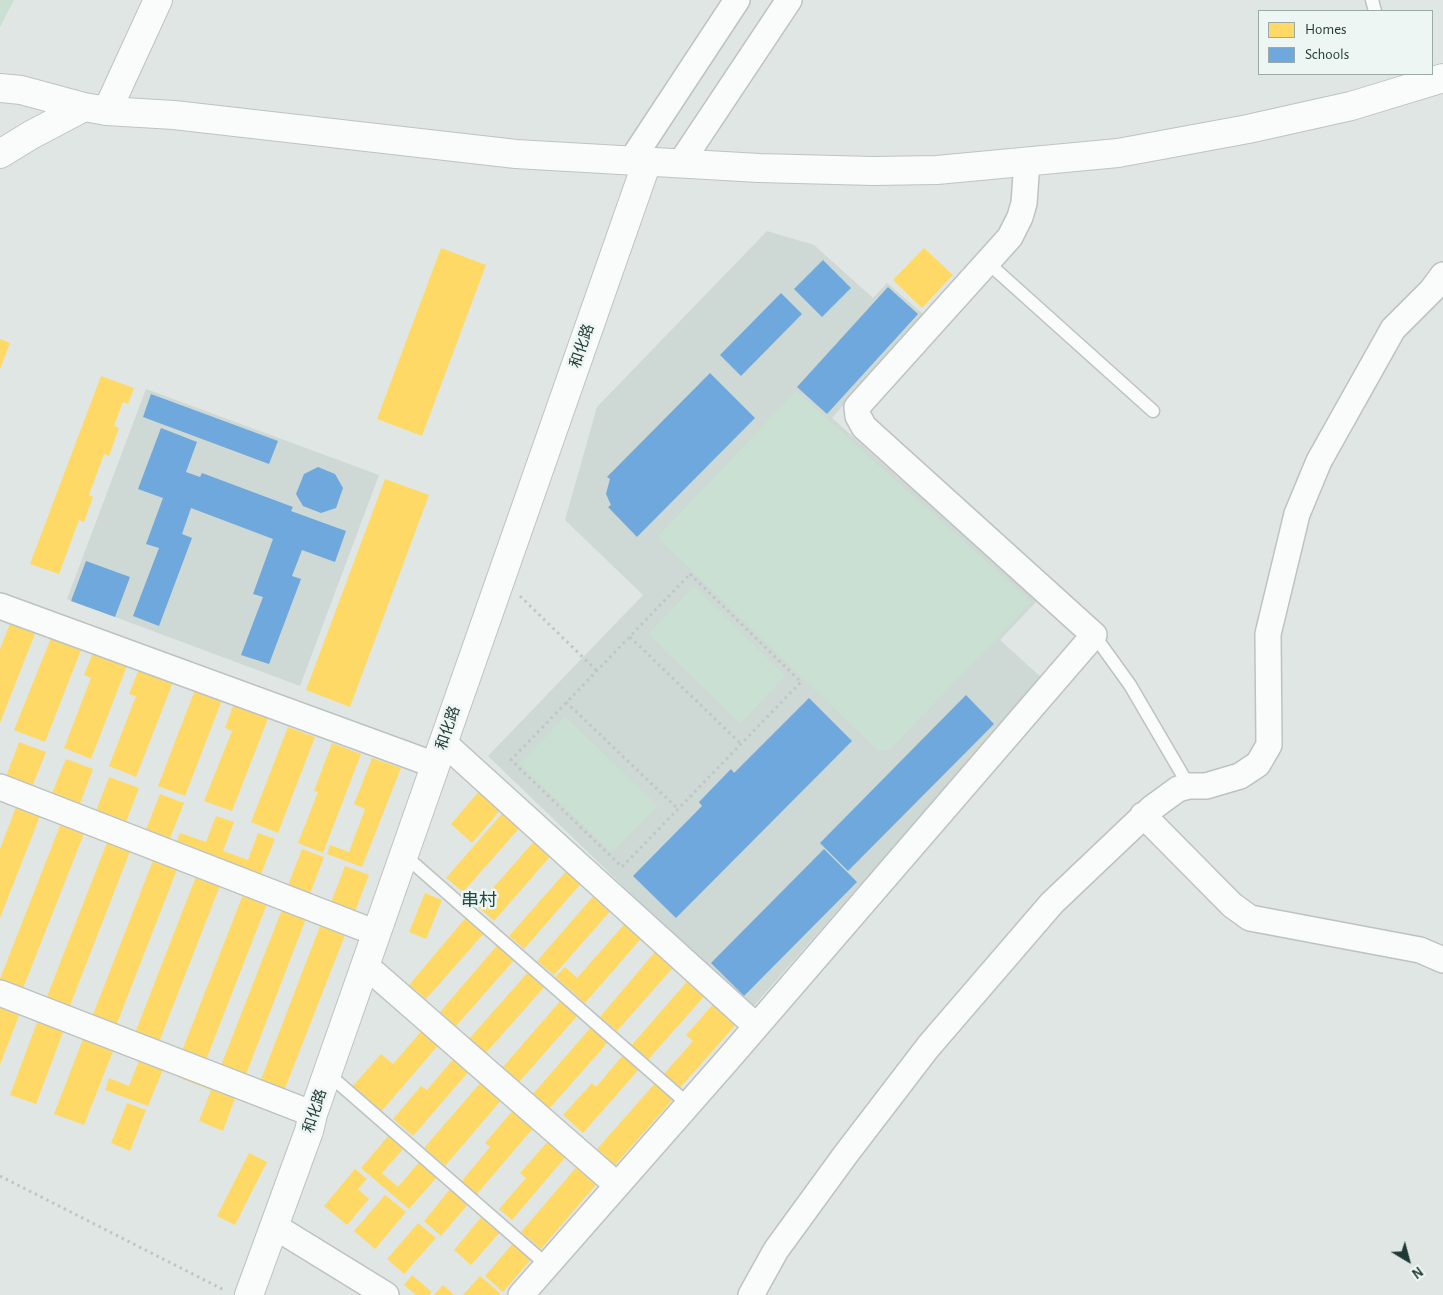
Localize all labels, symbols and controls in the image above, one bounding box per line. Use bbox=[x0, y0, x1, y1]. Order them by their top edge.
legend bbox=[1258, 10, 1433, 75]
text: Homes bbox=[1305, 22, 1347, 37]
text: Schools bbox=[1305, 47, 1349, 62]
street label: 和化路 bbox=[566, 322, 598, 370]
street label: 和化路 bbox=[432, 704, 464, 752]
district label: 串村 bbox=[461, 890, 497, 912]
street label: 和化路 bbox=[299, 1087, 331, 1135]
north arrow bbox=[1383, 1235, 1433, 1285]
text: N bbox=[1409, 1263, 1425, 1280]

